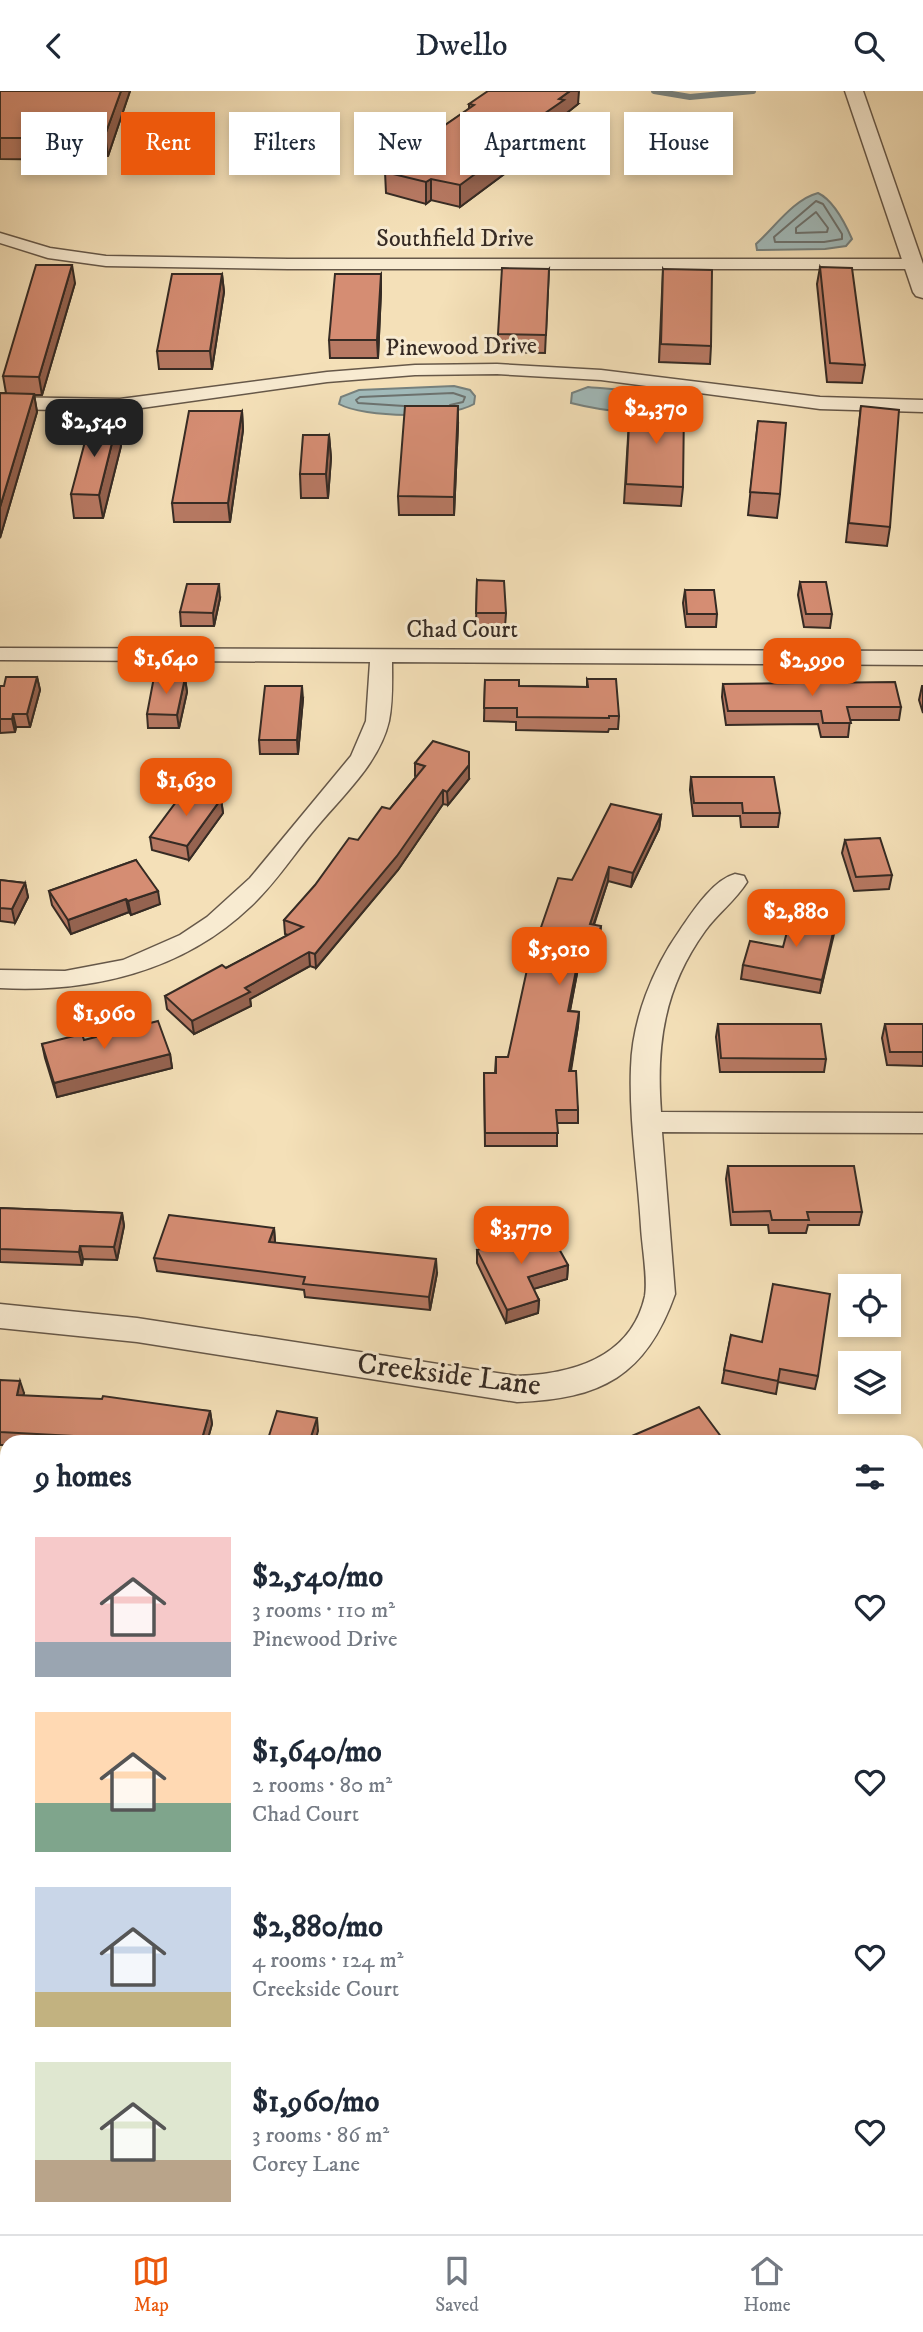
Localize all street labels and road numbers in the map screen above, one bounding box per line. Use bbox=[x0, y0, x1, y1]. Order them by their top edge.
street label: Southfield Drive bbox=[376, 224, 534, 254]
street label: Pinewood Drive bbox=[385, 331, 537, 363]
street label: Chad Court bbox=[406, 615, 518, 645]
street label: Creekside Lane bbox=[355, 1345, 543, 1405]

